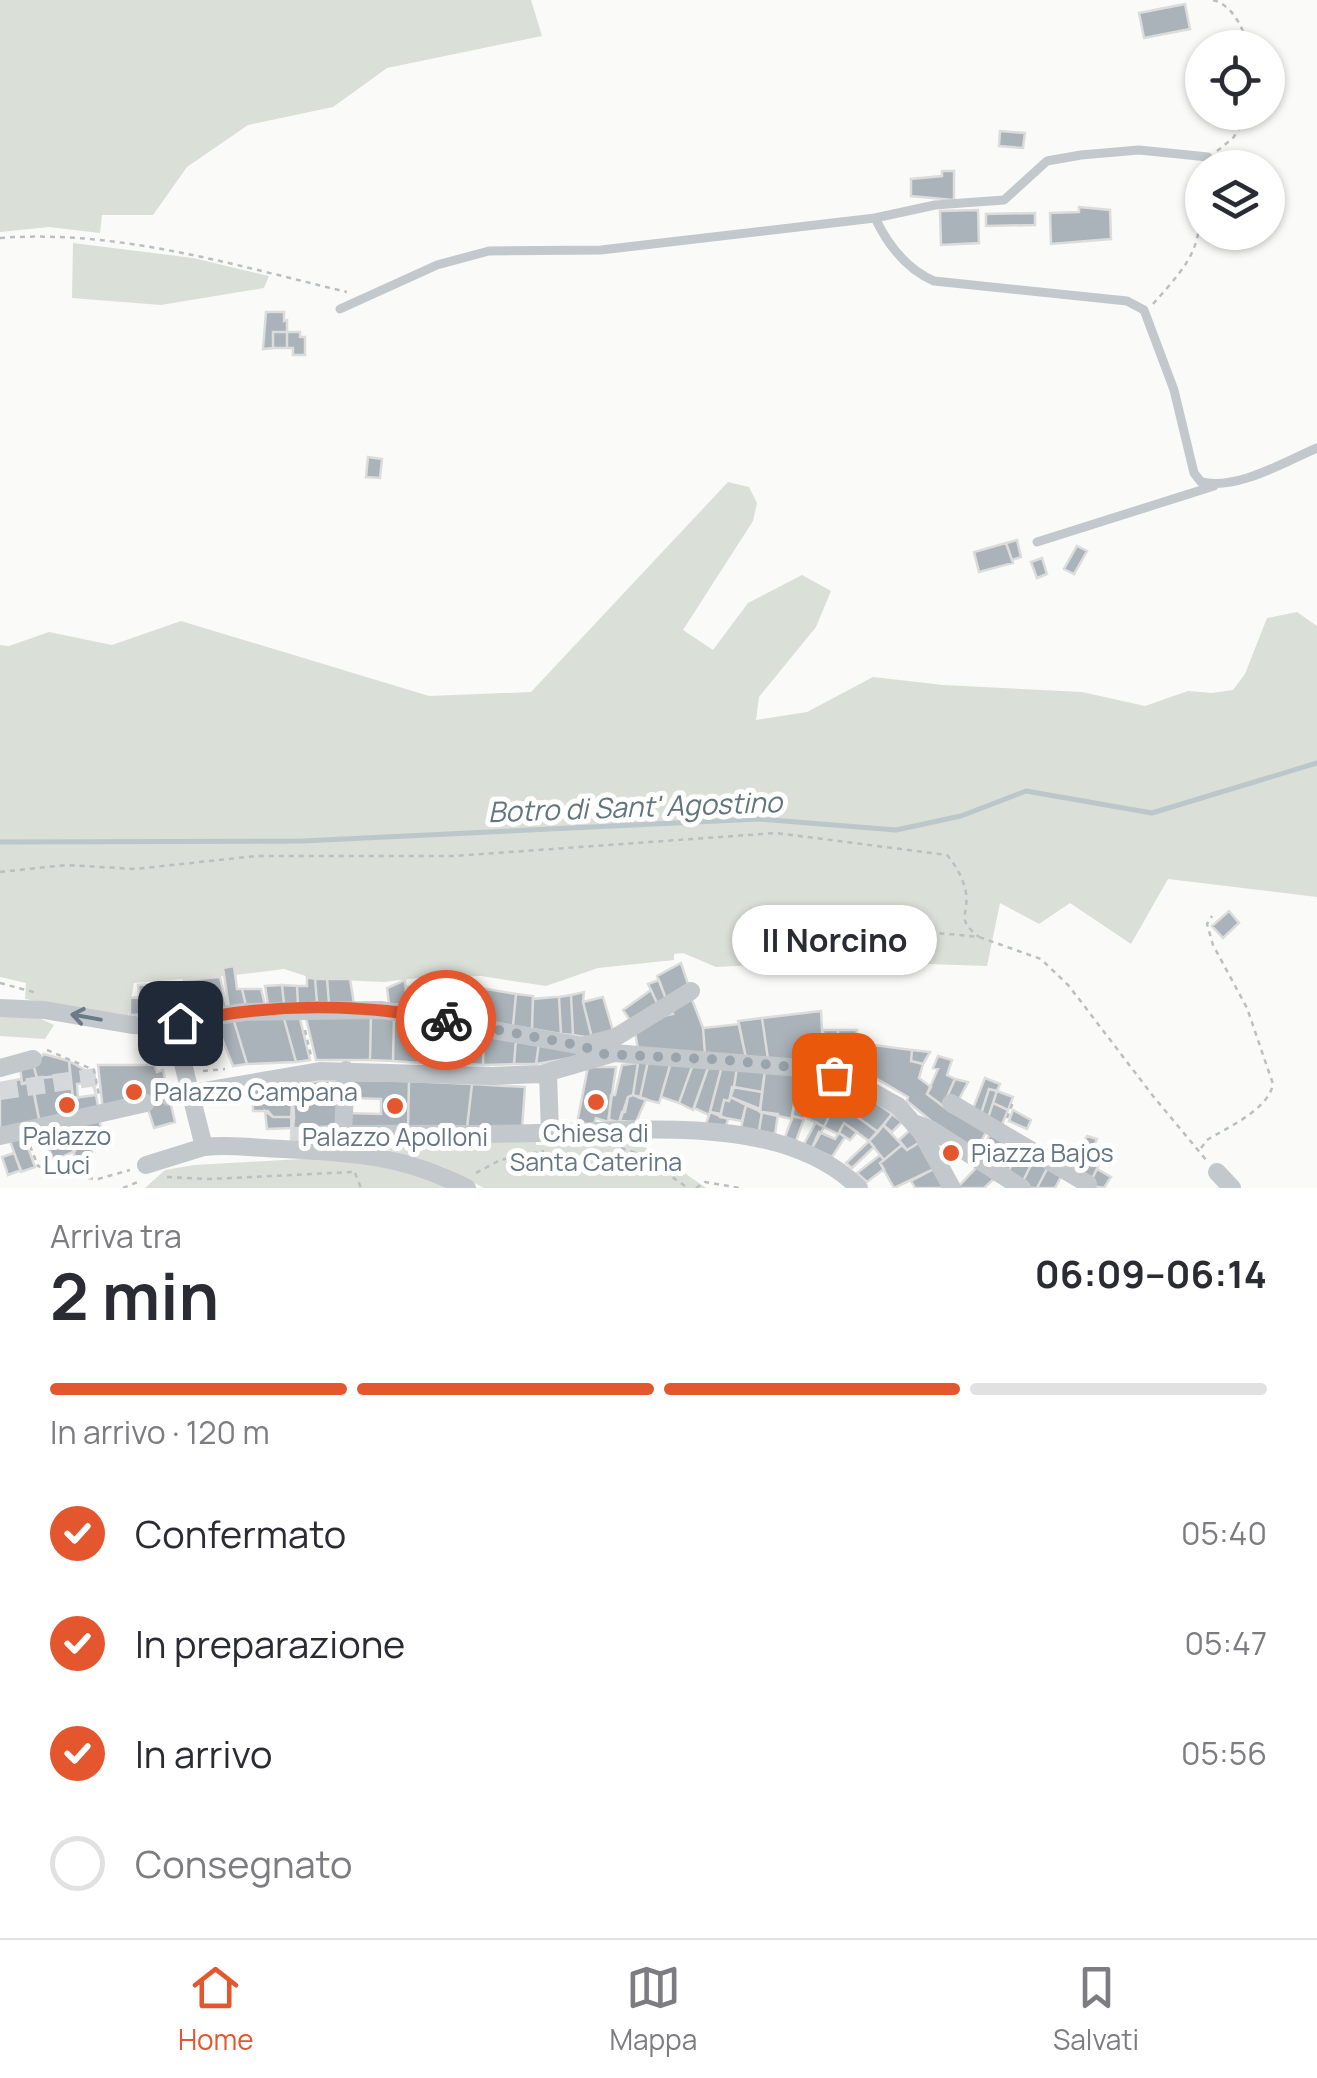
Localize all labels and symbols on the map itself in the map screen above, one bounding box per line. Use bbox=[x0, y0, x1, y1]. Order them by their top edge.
water label: Botro di Sant' Agostino bbox=[487, 782, 784, 830]
callout: Il Norcino bbox=[732, 905, 936, 975]
courier bbox=[396, 970, 496, 1070]
pin bbox=[138, 981, 223, 1066]
one-way arrow bbox=[71, 1007, 103, 1026]
pin bbox=[792, 1033, 877, 1118]
place label: Palazzo Campana bbox=[154, 1074, 358, 1109]
marker: Palazzo Campana bbox=[123, 1081, 145, 1103]
marker: Chiesa di Santa Caterina bbox=[585, 1091, 607, 1113]
marker: Palazzo Luci bbox=[56, 1094, 78, 1116]
marker: Palazzo Apolloni bbox=[384, 1095, 406, 1117]
place label: Chiesa di Santa Caterina bbox=[510, 1115, 682, 1179]
place label: Palazzo Luci bbox=[23, 1118, 111, 1182]
place label: Palazzo Apolloni bbox=[302, 1119, 488, 1154]
place label: Piazza Bajos bbox=[971, 1135, 1114, 1170]
marker: Piazza Bajos bbox=[940, 1142, 962, 1164]

